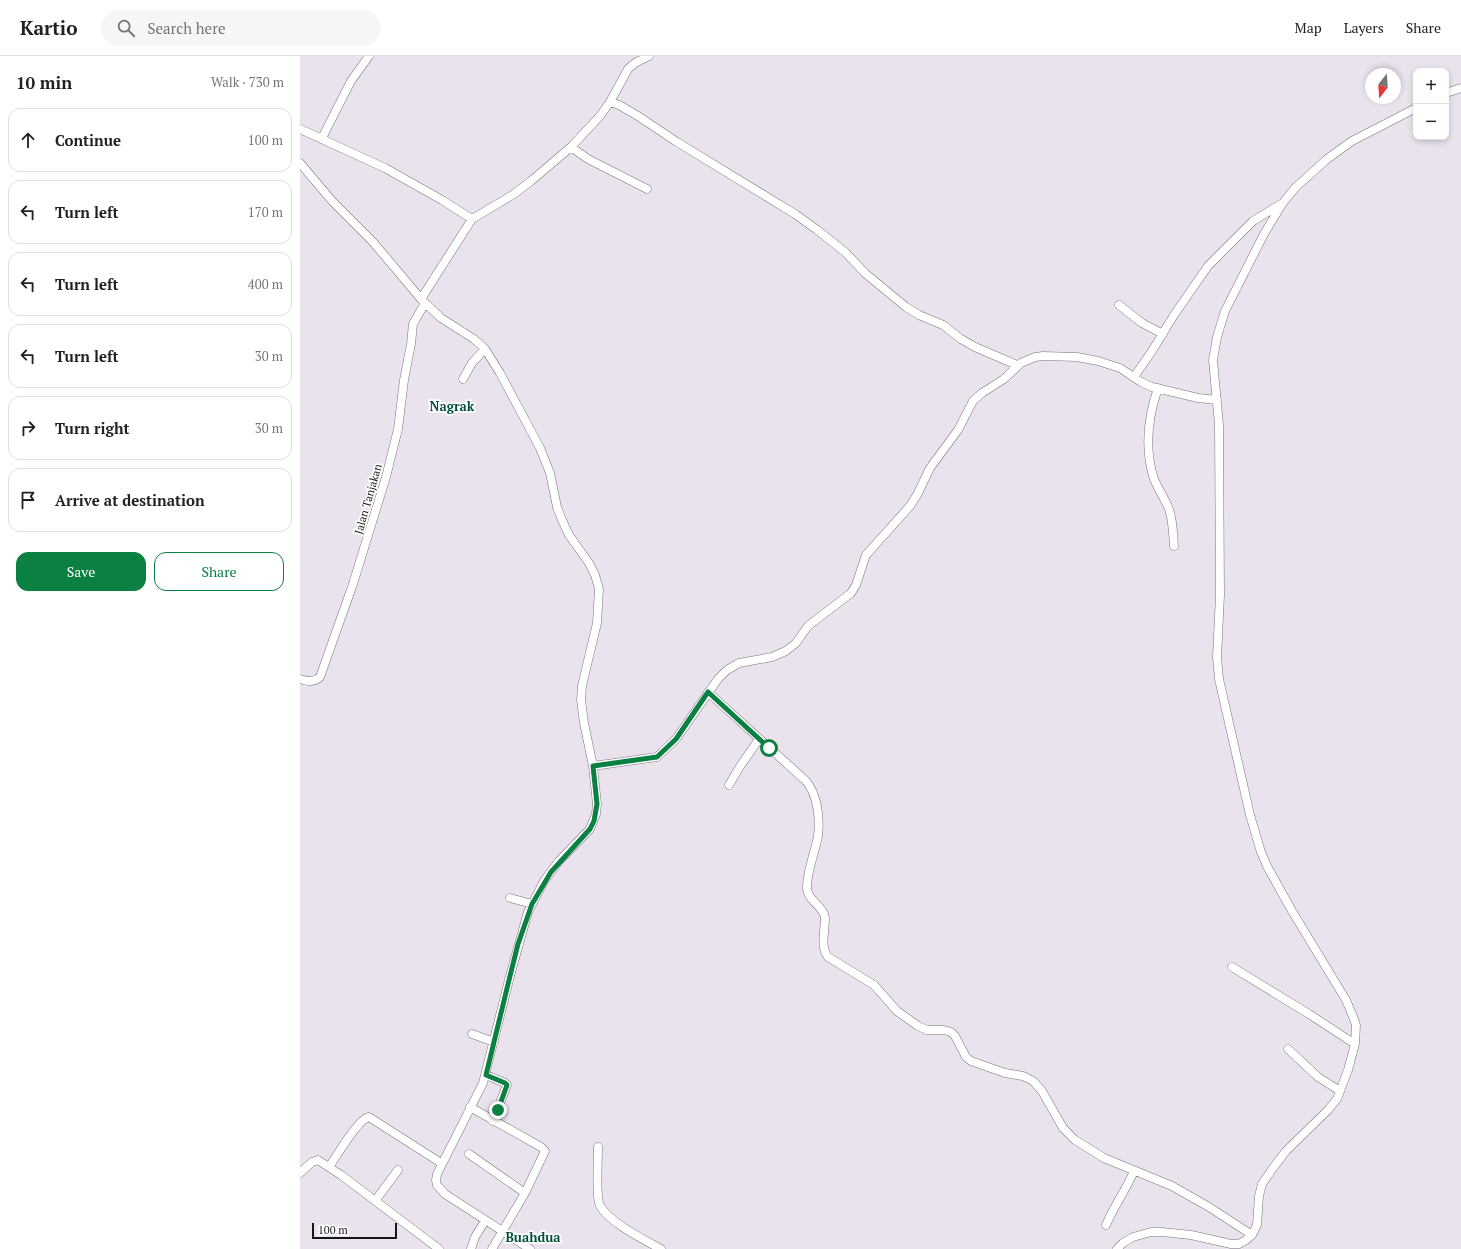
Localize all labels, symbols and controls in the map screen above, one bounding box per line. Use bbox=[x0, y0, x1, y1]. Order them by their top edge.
search box bbox=[101, 10, 381, 46]
text: Kartio bbox=[20, 15, 77, 40]
icon: search bbox=[115, 17, 137, 39]
text: Search here bbox=[147, 18, 225, 38]
text: Map bbox=[1295, 18, 1322, 37]
text: Layers bbox=[1344, 18, 1384, 37]
text: Share bbox=[1406, 18, 1441, 37]
north arrow bbox=[1365, 68, 1401, 104]
map controls bbox=[1413, 68, 1449, 140]
button: + bbox=[1413, 68, 1449, 104]
text: 10 min bbox=[16, 71, 72, 94]
text: Walk · 730 m bbox=[211, 73, 284, 91]
button: − bbox=[1413, 104, 1449, 140]
icon: ahead bbox=[17, 129, 39, 151]
text: Continue bbox=[55, 130, 121, 150]
text: 100 m bbox=[248, 131, 283, 149]
icon: left bbox=[17, 201, 39, 223]
text: Turn left bbox=[55, 202, 119, 222]
text: 170 m bbox=[248, 203, 283, 221]
icon: left bbox=[17, 273, 39, 295]
text: Turn left bbox=[55, 274, 119, 294]
text: 400 m bbox=[248, 275, 283, 293]
icon: left bbox=[17, 345, 39, 367]
text: Turn left bbox=[55, 346, 119, 366]
text: 30 m bbox=[255, 347, 283, 365]
district label: Nagrak bbox=[430, 397, 475, 415]
icon: right bbox=[17, 417, 39, 439]
text: Turn right bbox=[55, 418, 130, 438]
text: 30 m bbox=[255, 419, 283, 437]
street label: Jalan Tanjakan bbox=[351, 462, 385, 536]
icon: arrive bbox=[17, 489, 39, 511]
text: Arrive at destination bbox=[55, 490, 205, 510]
button: Save bbox=[16, 552, 146, 591]
button: Share bbox=[154, 552, 284, 591]
route start bbox=[760, 739, 778, 757]
route end bbox=[489, 1101, 507, 1119]
scale bar bbox=[312, 1221, 397, 1240]
text: 100 m bbox=[318, 1223, 348, 1237]
district label: Buahdua bbox=[505, 1228, 561, 1246]

